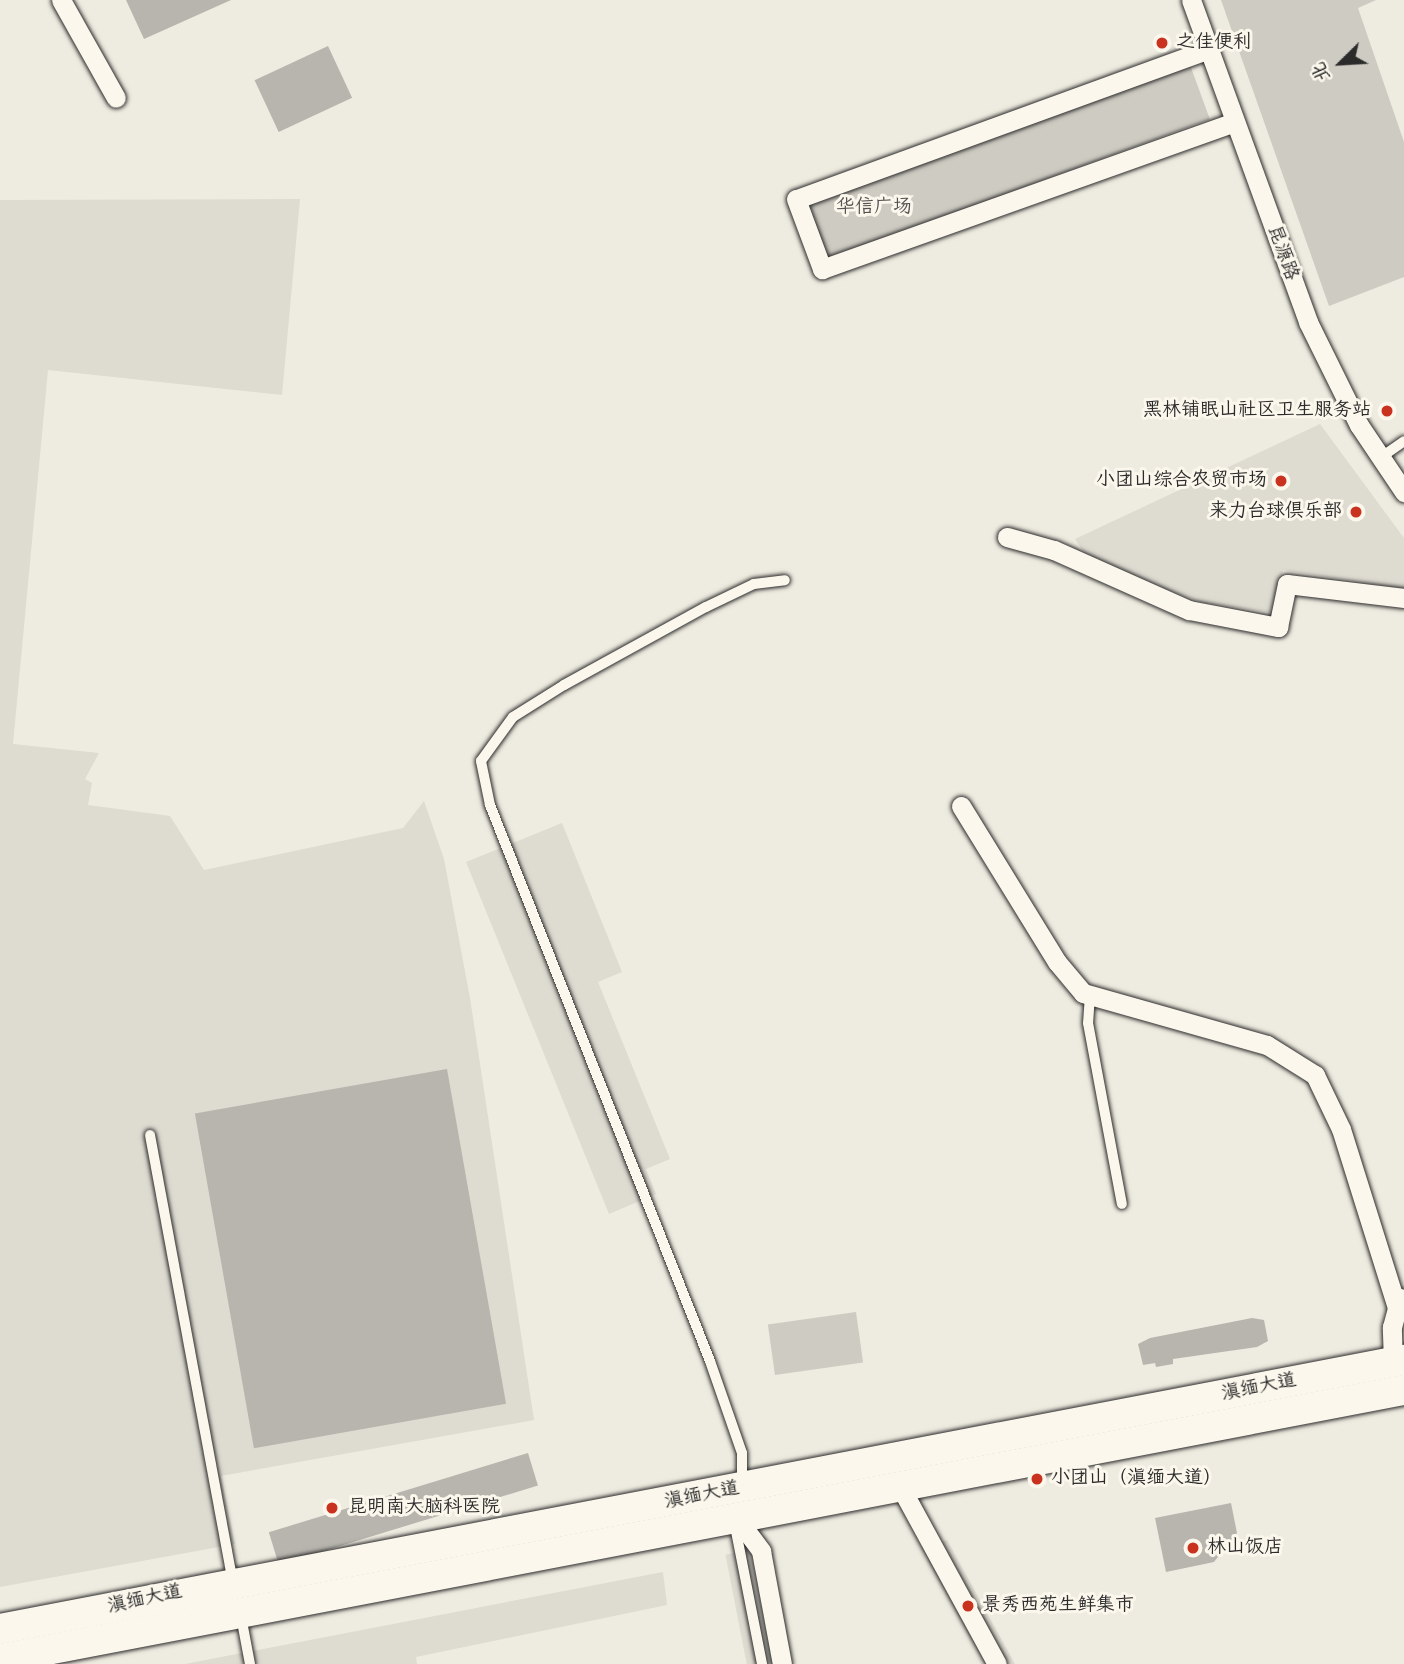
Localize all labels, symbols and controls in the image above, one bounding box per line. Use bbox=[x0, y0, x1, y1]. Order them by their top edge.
north arrow bbox=[1306, 28, 1376, 98]
place label: 之佳便利 bbox=[1176, 32, 1252, 54]
marker: 之佳便利 bbox=[1154, 35, 1170, 51]
text: 北 bbox=[1304, 57, 1339, 86]
park label: 华信广场 bbox=[836, 197, 912, 219]
street label: 昆源路 bbox=[1262, 222, 1302, 284]
place label: 黑林铺眠山社区卫生服务站 bbox=[1143, 400, 1371, 422]
marker: 黑林铺眠山社区卫生服务站 bbox=[1377, 401, 1397, 421]
place label: 小团山综合农贸市场 bbox=[1096, 470, 1267, 492]
marker: 小团山综合农贸市场 bbox=[1273, 473, 1289, 489]
place label: 来力台球俱乐部 bbox=[1209, 501, 1342, 523]
marker: 来力台球俱乐部 bbox=[1348, 504, 1364, 520]
street label: 滇缅大道 bbox=[1220, 1370, 1298, 1406]
place label: 小团山（滇缅大道） bbox=[1051, 1468, 1222, 1490]
marker: 小团山（滇缅大道） bbox=[1029, 1471, 1045, 1487]
street label: 滇缅大道 bbox=[663, 1478, 741, 1514]
place label: 昆明南大脑科医院 bbox=[348, 1497, 500, 1519]
marker: 昆明南大脑科医院 bbox=[322, 1498, 342, 1518]
place label: 林山饭店 bbox=[1207, 1537, 1283, 1559]
marker: 林山饭店 bbox=[1185, 1540, 1201, 1556]
street label: 滇缅大道 bbox=[105, 1581, 185, 1619]
place label: 景秀西苑生鲜集市 bbox=[982, 1595, 1134, 1617]
marker: 景秀西苑生鲜集市 bbox=[960, 1598, 976, 1614]

